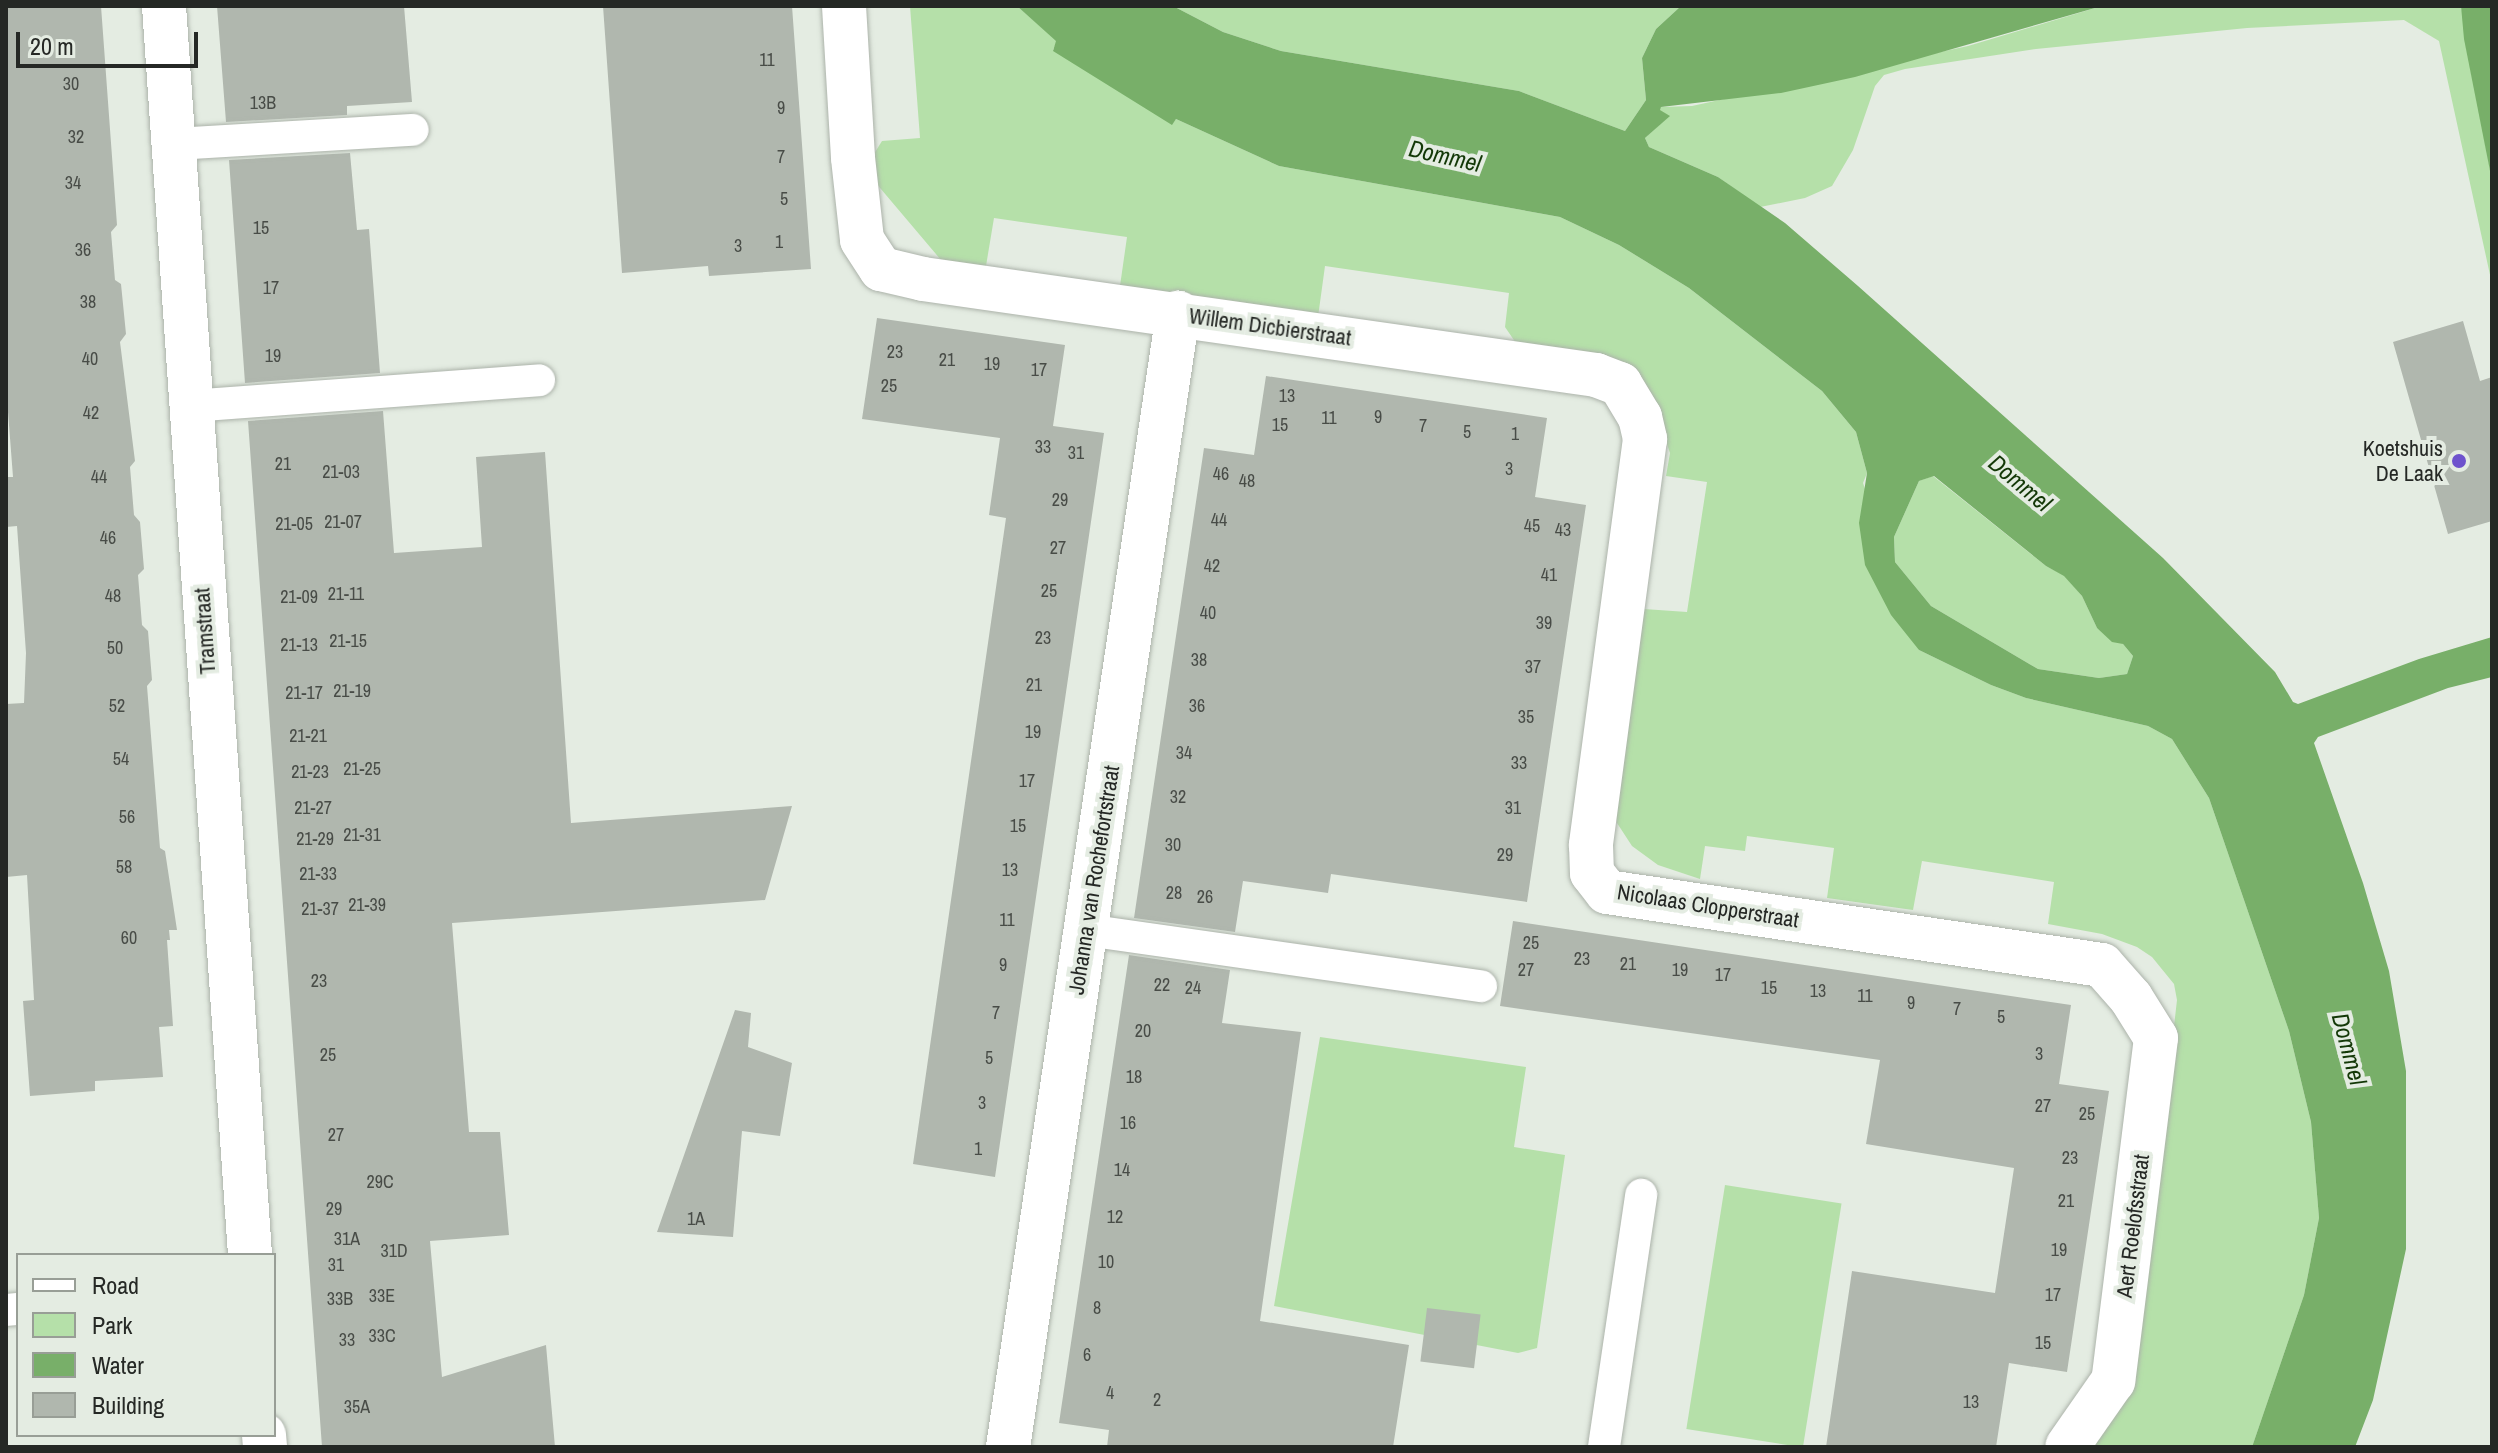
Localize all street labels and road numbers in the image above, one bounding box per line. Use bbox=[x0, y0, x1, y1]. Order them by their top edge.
street label: Willem Dicbierstraat bbox=[1187, 303, 1353, 351]
street label: Tramstraat bbox=[189, 587, 221, 675]
street label: Johanna van Rochefortstraat bbox=[1063, 764, 1125, 996]
street label: Nicolaas Clopperstraat bbox=[1615, 879, 1801, 933]
street label: Aert Roelofsstraat bbox=[2111, 1153, 2155, 1299]

